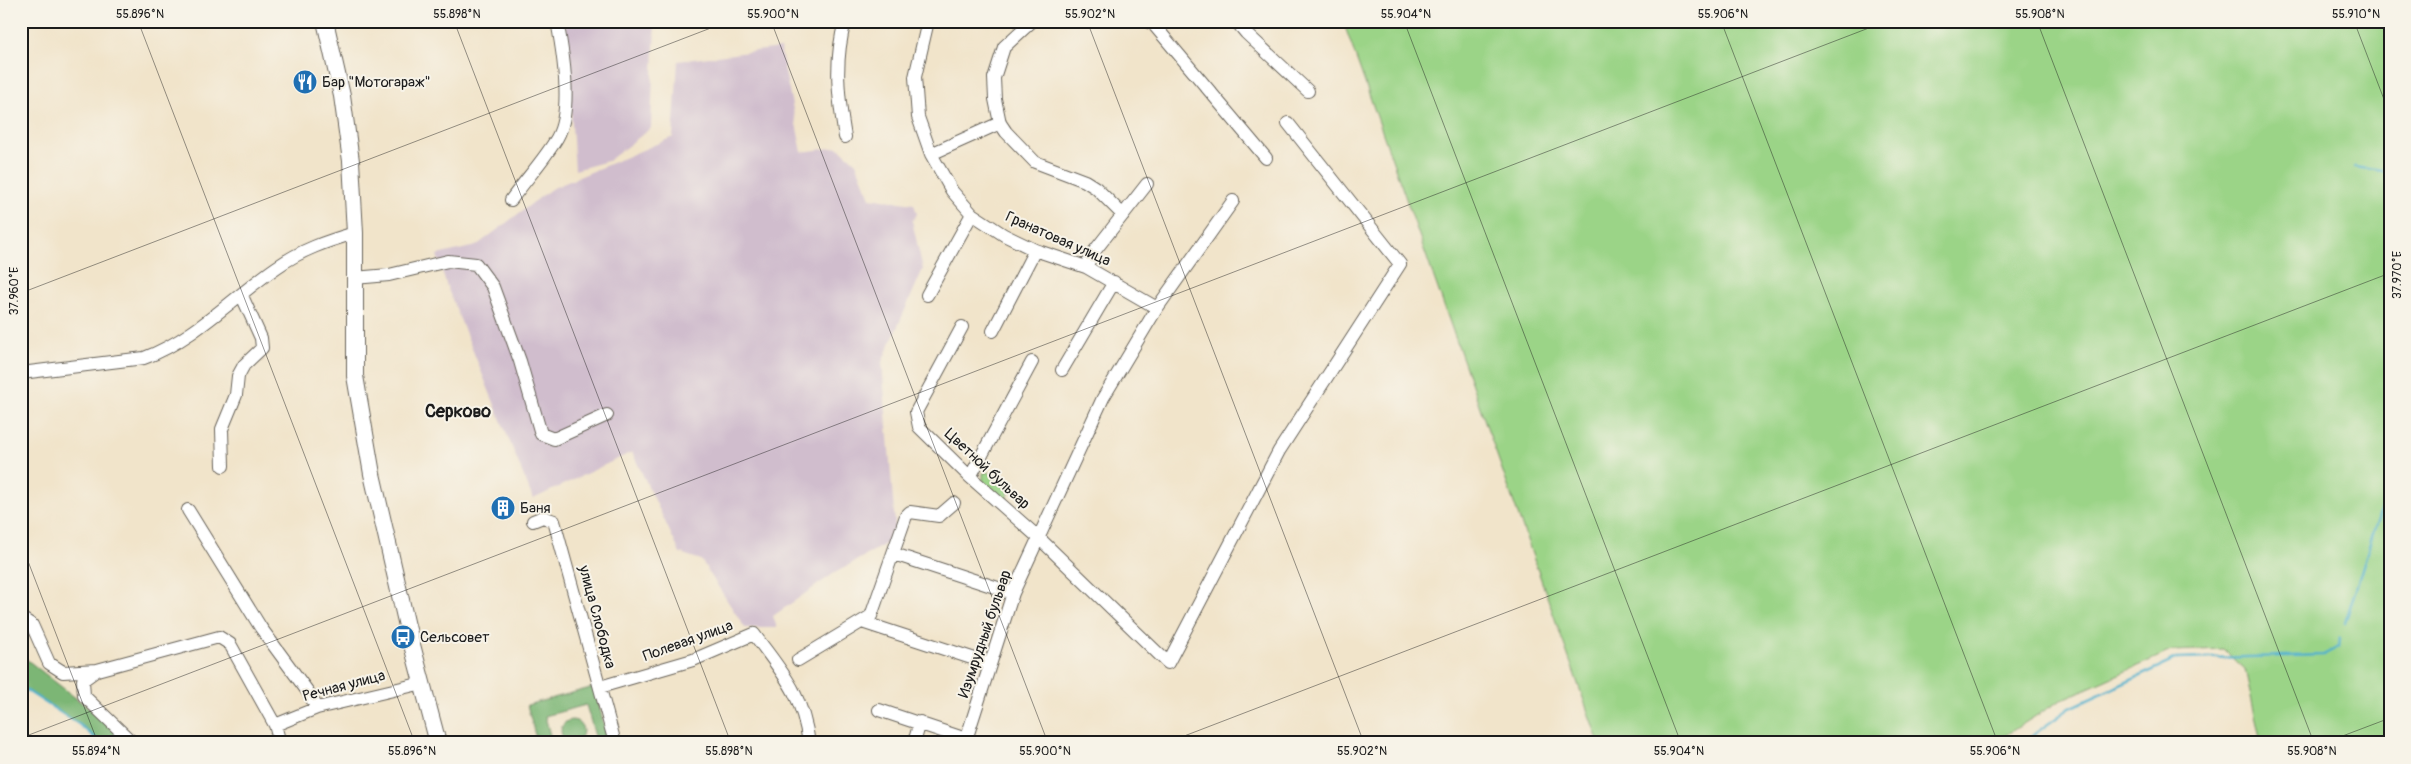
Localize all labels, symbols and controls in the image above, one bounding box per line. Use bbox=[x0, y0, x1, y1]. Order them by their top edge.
text: 55.896°N bbox=[116, 7, 164, 22]
text: 55.898°N bbox=[433, 7, 481, 22]
text: 55.900°N bbox=[747, 7, 799, 22]
text: 55.902°N bbox=[1065, 7, 1115, 22]
text: 55.904°N bbox=[1381, 7, 1431, 22]
text: 55.906°N bbox=[1698, 7, 1748, 22]
text: 55.908°N bbox=[2015, 7, 2065, 22]
text: 55.910°N bbox=[2332, 7, 2380, 22]
restaurant icon: Бар "Мотогараж" bbox=[292, 69, 318, 95]
place label: Бар "Мотогараж" bbox=[322, 73, 431, 92]
street label: Гранатовая улица bbox=[1002, 207, 1114, 271]
text: 37.970°E bbox=[2390, 251, 2405, 299]
text: 37.960°E bbox=[7, 267, 22, 315]
district label: Серково bbox=[425, 400, 491, 423]
street label: Цветной бульвар bbox=[940, 424, 1034, 514]
building icon: Баня bbox=[490, 495, 516, 521]
place label: Баня bbox=[520, 499, 551, 518]
street label: улица Слободка bbox=[574, 562, 620, 671]
street label: Изумрудный бульвар bbox=[954, 568, 1016, 700]
street label: Полевая улица bbox=[640, 616, 736, 666]
bus stop icon: Сельсовет bbox=[390, 624, 416, 650]
place label: Сельсовет bbox=[420, 628, 490, 647]
street label: Речная улица bbox=[301, 666, 387, 706]
text: 55.894°N bbox=[72, 744, 120, 759]
text: 55.896°N bbox=[388, 744, 436, 759]
text: 55.898°N bbox=[705, 744, 753, 759]
text: 55.900°N bbox=[1019, 744, 1071, 759]
text: 55.902°N bbox=[1337, 744, 1387, 759]
text: 55.904°N bbox=[1654, 744, 1704, 759]
text: 55.906°N bbox=[1970, 744, 2020, 759]
text: 55.908°N bbox=[2287, 744, 2337, 759]

